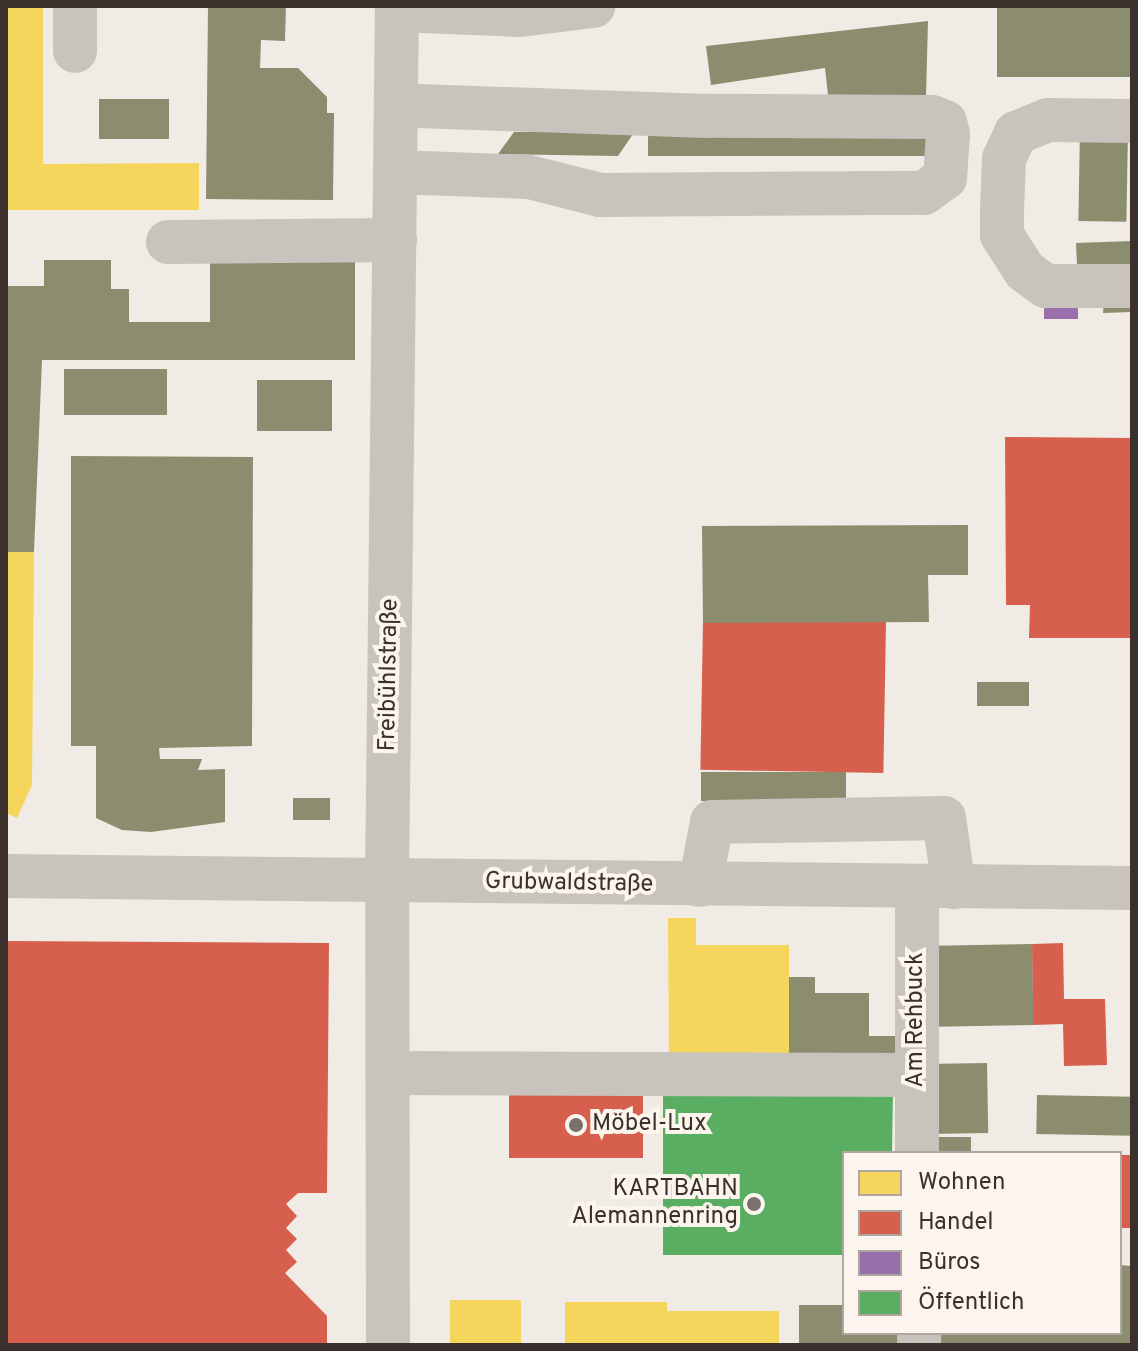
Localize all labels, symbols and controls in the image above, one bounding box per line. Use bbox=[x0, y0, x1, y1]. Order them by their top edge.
street label: Freibühlstraße bbox=[374, 598, 406, 752]
street label: Grubwaldstraße bbox=[485, 868, 653, 900]
street label: Am Rehbuck bbox=[903, 952, 931, 1088]
place label: Möbel-Lux bbox=[592, 1111, 707, 1139]
marker: Möbel-Lux bbox=[567, 1116, 585, 1134]
legend bbox=[842, 1151, 1122, 1335]
text: Wohnen bbox=[918, 1168, 1005, 1198]
place label: KARTBAHN Alemannenring bbox=[572, 1176, 738, 1232]
marker: KARTBAHN Alemannenring bbox=[745, 1195, 763, 1213]
text: Handel bbox=[918, 1208, 994, 1238]
text: Büros bbox=[918, 1248, 980, 1278]
text: Öffentlich bbox=[918, 1288, 1025, 1318]

